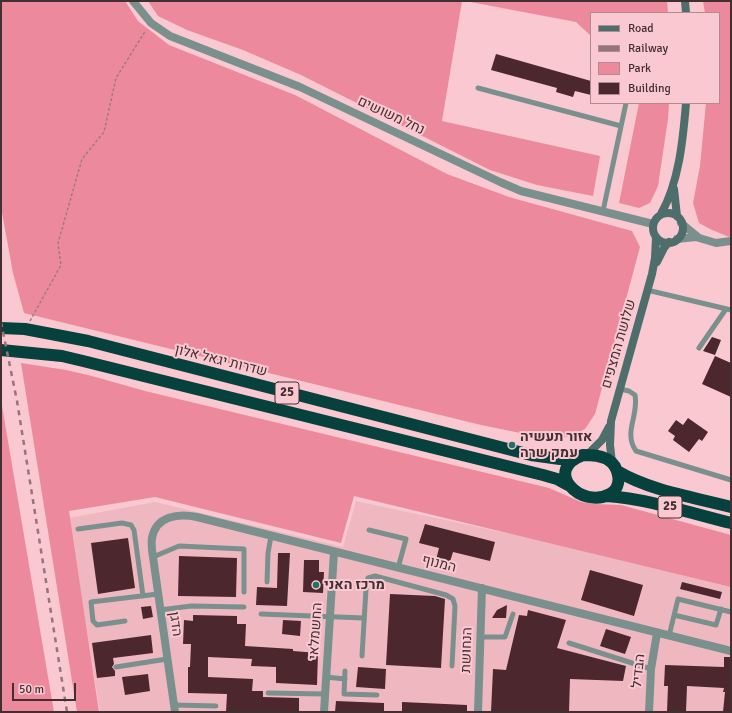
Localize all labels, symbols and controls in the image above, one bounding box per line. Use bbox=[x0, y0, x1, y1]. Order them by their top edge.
legend bbox=[590, 12, 720, 104]
text: Road bbox=[628, 21, 654, 36]
text: Railway bbox=[628, 41, 668, 56]
text: Park bbox=[628, 61, 651, 76]
text: Building bbox=[628, 81, 671, 96]
street label: נחל משושים bbox=[355, 93, 427, 139]
street label: שלושת המצפים bbox=[598, 297, 640, 391]
street label: שדרות יגאל אלון bbox=[173, 341, 269, 381]
road number: 25 bbox=[275, 382, 299, 404]
place label: אזור תעשיה עמק שרה bbox=[520, 429, 592, 462]
marker: אזור תעשיה עמק שרה bbox=[507, 440, 517, 450]
road number: 25 bbox=[658, 496, 682, 518]
street label: המנוף bbox=[420, 552, 458, 576]
place label: מרכז האני bbox=[324, 577, 385, 593]
marker: מרכז האני bbox=[311, 580, 321, 590]
street label: החשמלאי bbox=[306, 602, 326, 660]
street label: הדגן bbox=[165, 610, 185, 638]
street label: הנחושת bbox=[458, 627, 476, 673]
street label: הבדיל bbox=[629, 653, 649, 689]
scale bar bbox=[14, 675, 78, 701]
text: 50 m bbox=[19, 682, 44, 697]

